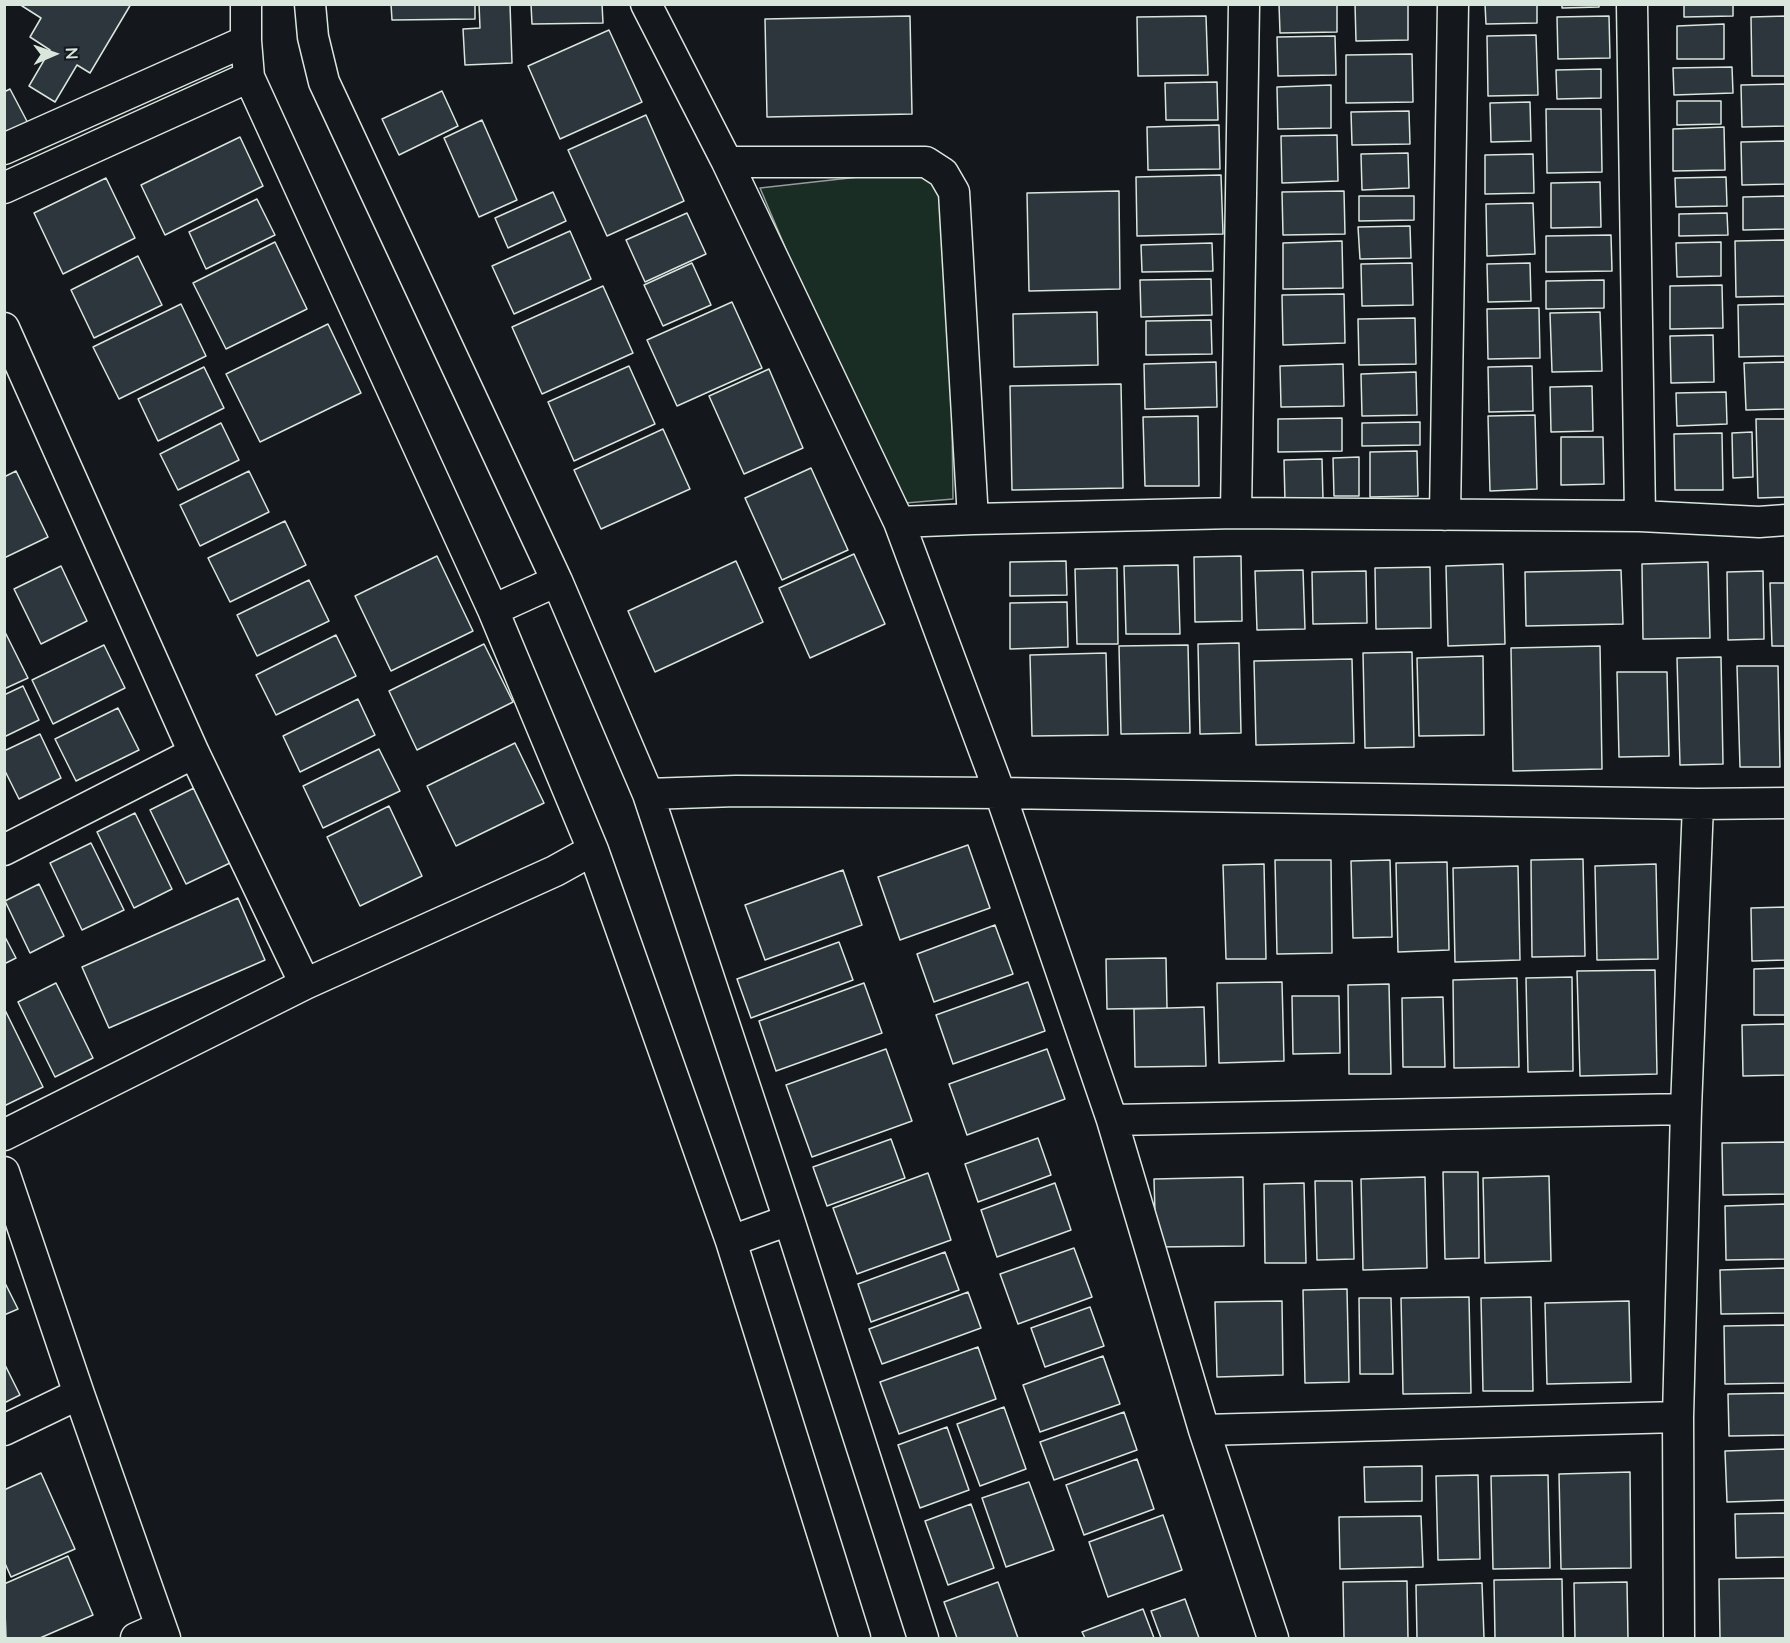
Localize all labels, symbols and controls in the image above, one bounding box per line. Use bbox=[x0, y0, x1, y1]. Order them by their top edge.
north arrow bbox=[24, 24, 84, 84]
text: N bbox=[63, 47, 82, 60]

